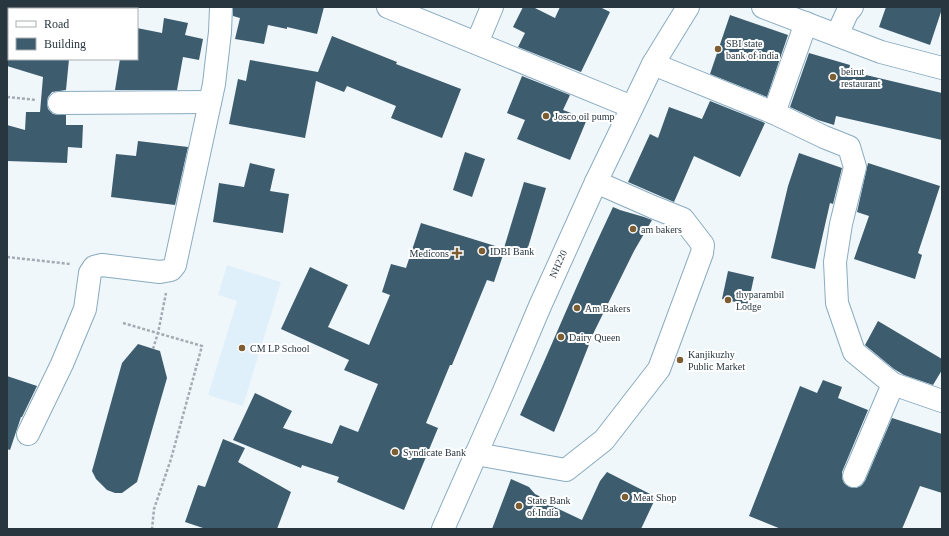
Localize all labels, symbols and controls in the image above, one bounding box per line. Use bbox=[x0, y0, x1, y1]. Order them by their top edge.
legend bbox=[8, 8, 138, 60]
text: Road bbox=[44, 17, 69, 31]
text: Building bbox=[44, 37, 86, 51]
place label: SBI state bank of india bbox=[726, 38, 779, 61]
marker: SBI state bank of india bbox=[713, 44, 723, 54]
place label: beirut restaurant bbox=[841, 66, 881, 89]
marker: beirut restaurant bbox=[828, 72, 838, 82]
marker: Josco oil pump bbox=[541, 111, 551, 121]
place label: Josco oil pump bbox=[554, 111, 615, 122]
marker: am bakers bbox=[628, 224, 638, 234]
place label: am bakers bbox=[641, 224, 682, 235]
marker: IDBI Bank bbox=[477, 246, 487, 256]
place label: IDBI Bank bbox=[490, 246, 534, 257]
place label: Medicons bbox=[410, 248, 449, 259]
marker: Medicons bbox=[452, 248, 462, 258]
street label: NH220 bbox=[547, 248, 569, 280]
place label: thyparambil Lodge bbox=[736, 289, 785, 312]
marker: thyparambil Lodge bbox=[723, 295, 733, 305]
marker: Am Bakers bbox=[572, 303, 582, 313]
place label: Am Bakers bbox=[585, 303, 630, 314]
marker: Dairy Queen bbox=[556, 332, 566, 342]
place label: Dairy Queen bbox=[569, 332, 620, 343]
marker: CM LP School bbox=[237, 343, 247, 353]
place label: CM LP School bbox=[250, 343, 310, 354]
place label: Kanjikuzhy Public Market bbox=[688, 349, 745, 372]
marker: Kanjikuzhy Public Market bbox=[675, 355, 685, 365]
marker: Syndicate Bank bbox=[390, 447, 400, 457]
place label: Syndicate Bank bbox=[403, 447, 466, 458]
marker: Meat Shop bbox=[620, 492, 630, 502]
place label: Meat Shop bbox=[633, 492, 677, 503]
place label: State Bank of India bbox=[527, 495, 571, 518]
marker: State Bank of India bbox=[514, 501, 524, 511]

